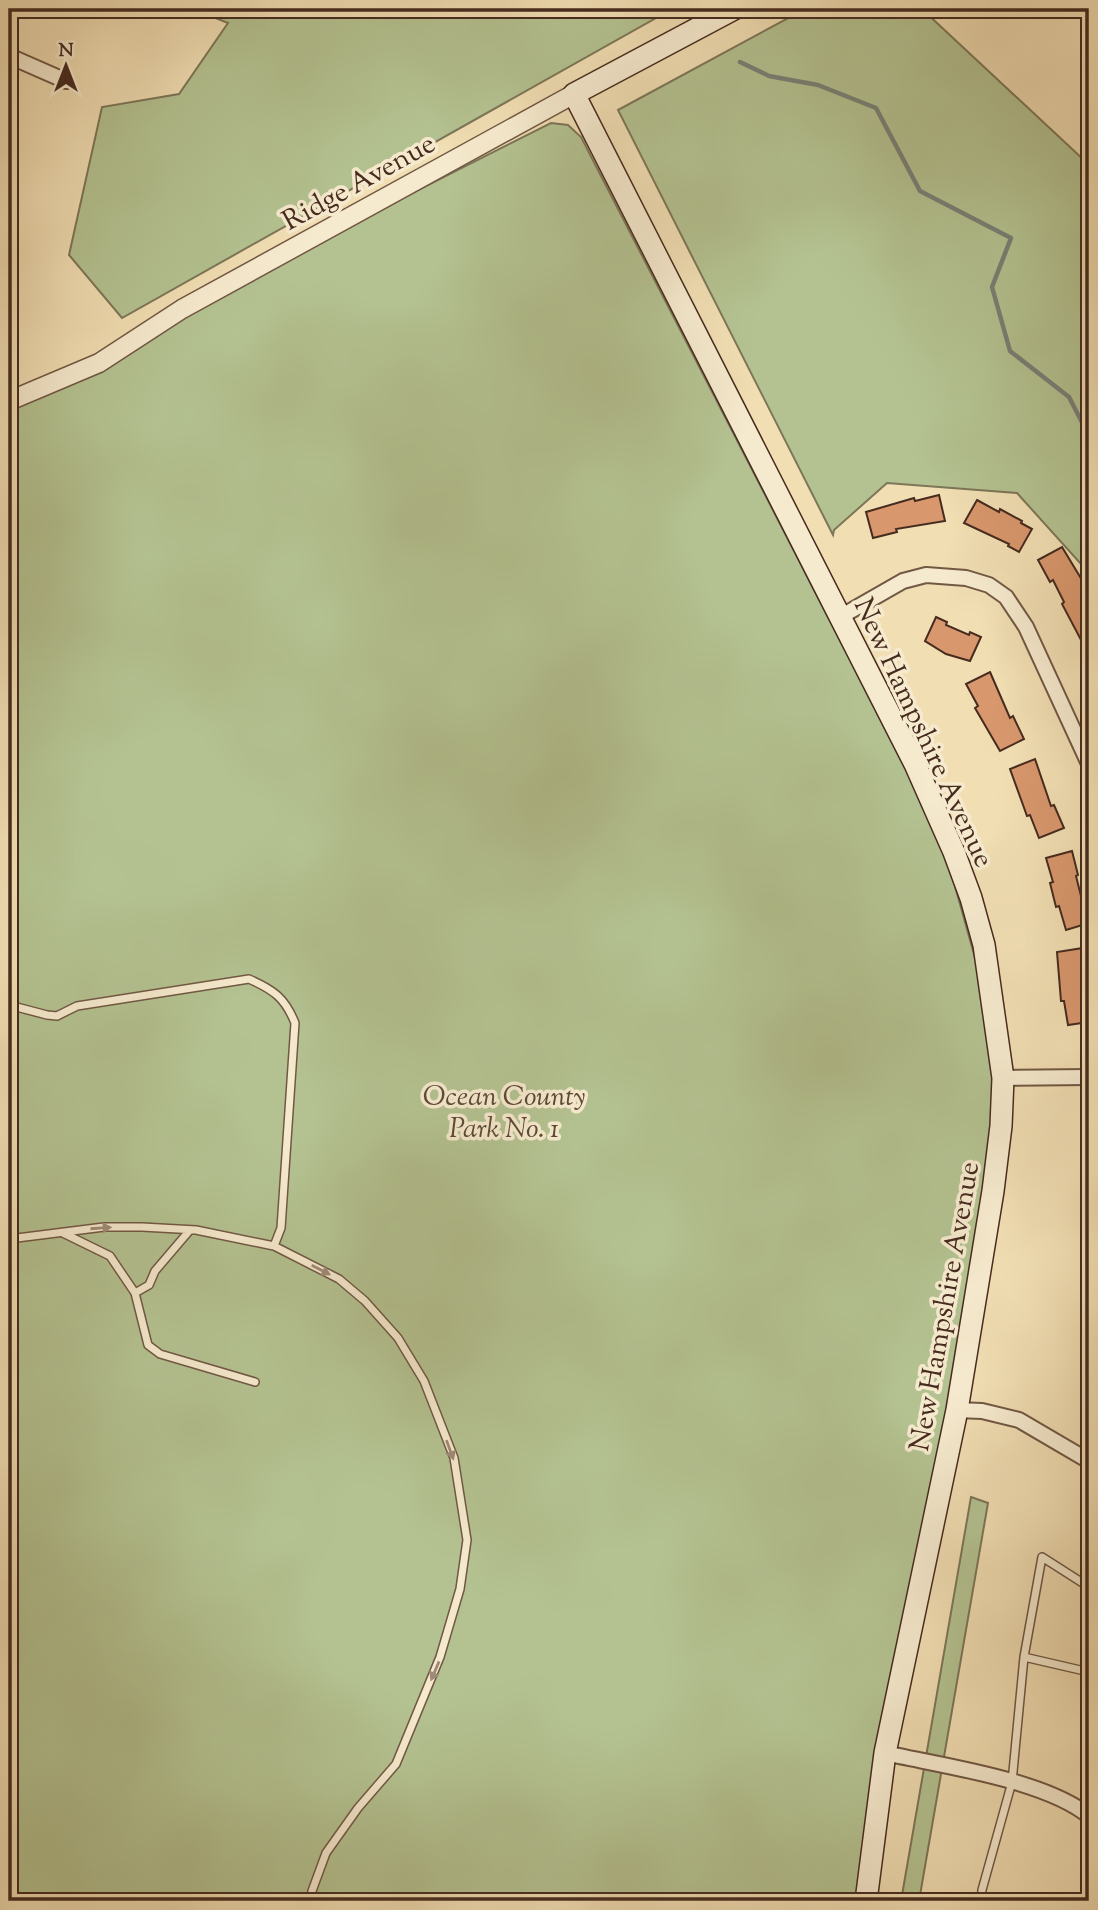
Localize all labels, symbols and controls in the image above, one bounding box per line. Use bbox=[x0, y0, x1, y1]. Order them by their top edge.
north arrow bbox=[32, 32, 102, 102]
text: N bbox=[58, 38, 74, 65]
street label: Ridge Avenue bbox=[276, 125, 443, 242]
street label: New Hampshire Avenue bbox=[842, 592, 1002, 875]
park label: Ocean County Park No. 1 bbox=[423, 1078, 585, 1150]
street label: New Hampshire Avenue bbox=[901, 1159, 991, 1454]
one-way arrow bbox=[90, 1222, 112, 1233]
one-way arrow bbox=[311, 1264, 331, 1275]
one-way arrow bbox=[445, 1439, 456, 1460]
one-way arrow bbox=[429, 1661, 440, 1682]

